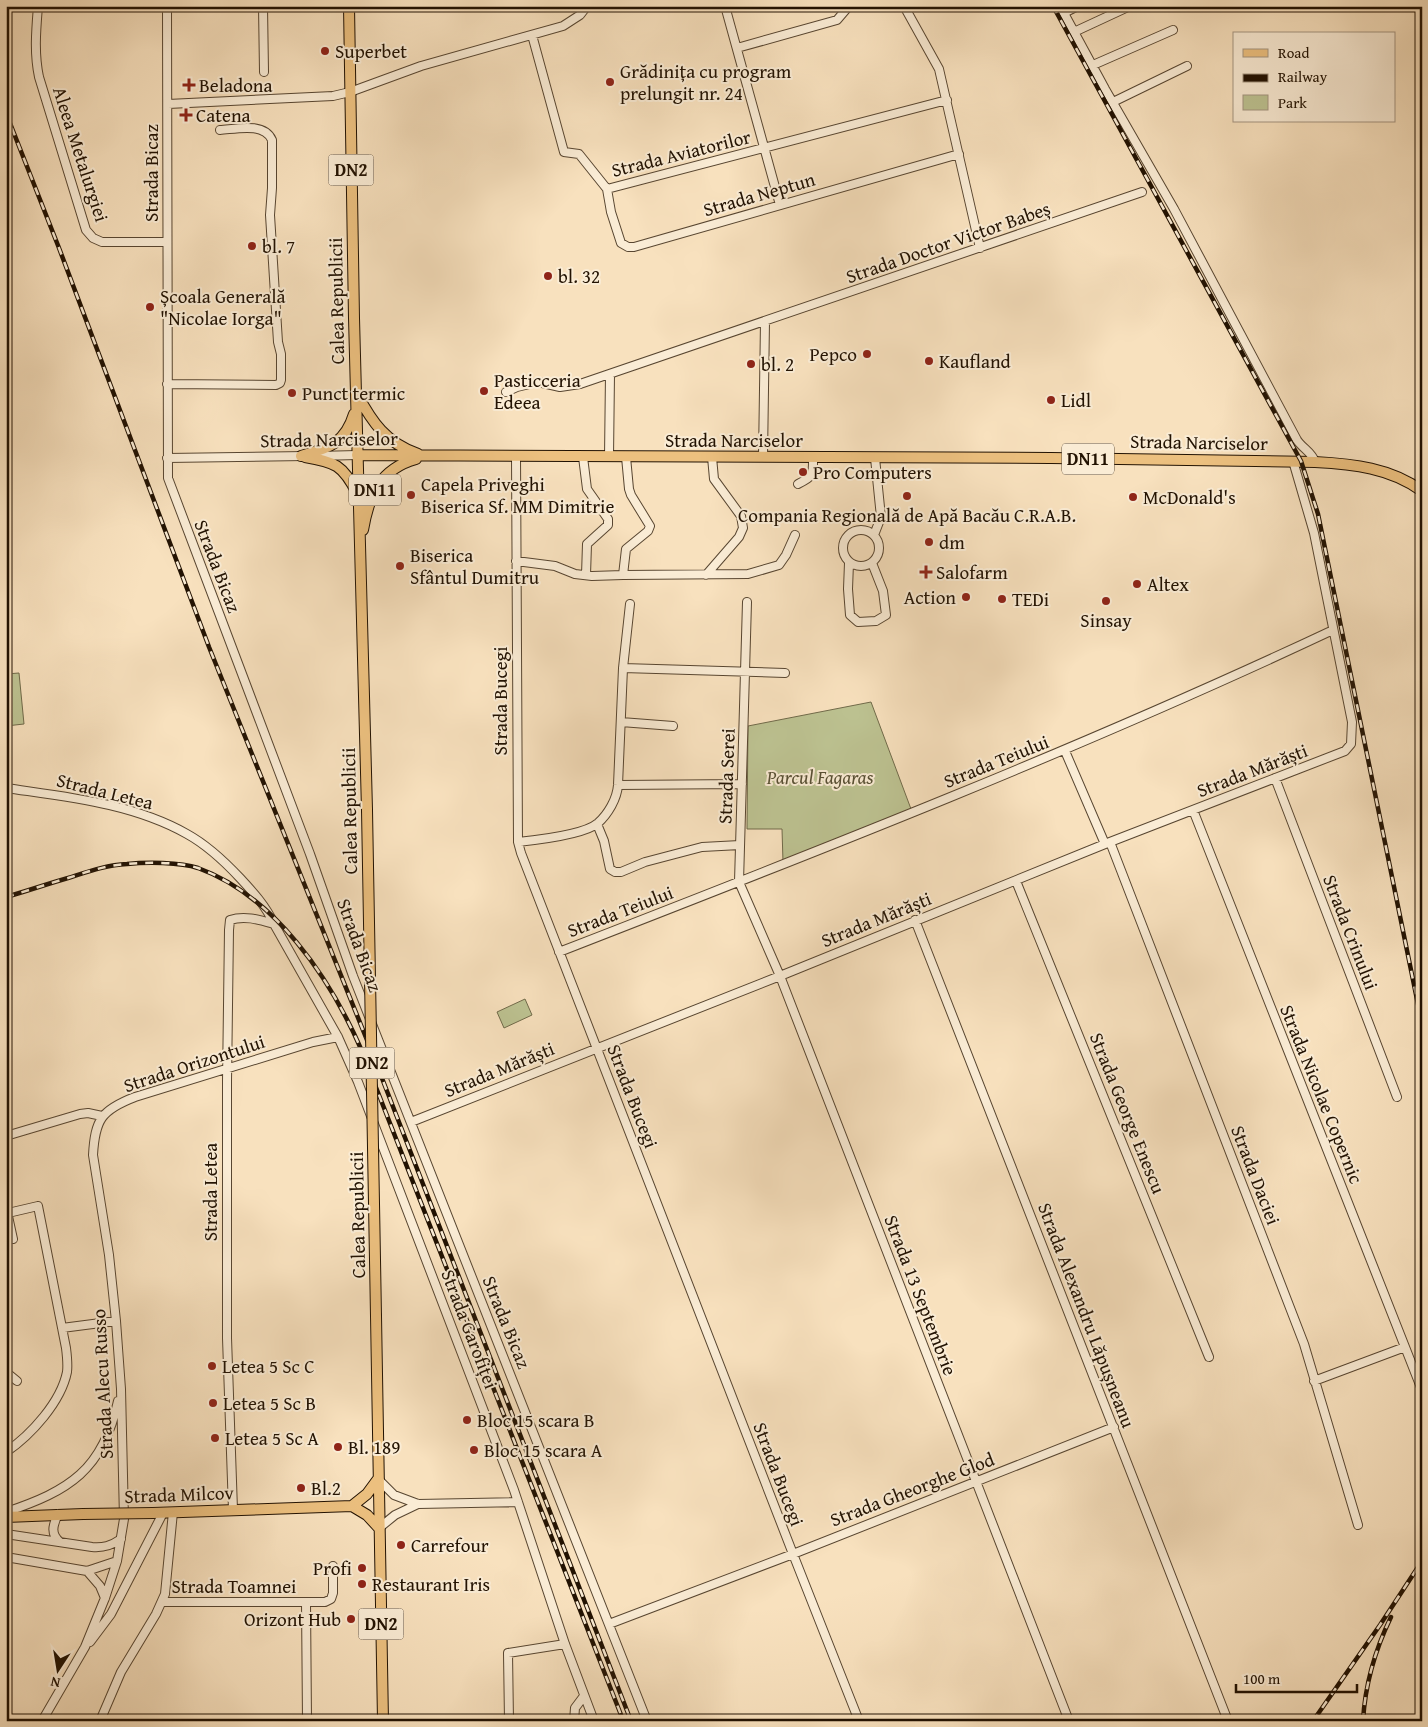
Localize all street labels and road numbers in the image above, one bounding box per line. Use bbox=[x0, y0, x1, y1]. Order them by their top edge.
street label: Aleea Metalurgiei bbox=[46, 83, 116, 225]
street label: Strada Aviatorilor bbox=[608, 122, 754, 184]
street label: Strada Bicaz bbox=[137, 124, 165, 222]
road number: DN2 bbox=[328, 154, 374, 186]
street label: Strada Neptun bbox=[700, 165, 819, 223]
street label: Strada Doctor Victor Babeș bbox=[842, 194, 1054, 290]
street label: Calea Republicii bbox=[321, 237, 351, 365]
street label: Strada Narciselor bbox=[260, 424, 398, 454]
street label: Strada Narciselor bbox=[665, 426, 803, 454]
street label: Strada Narciselor bbox=[1130, 427, 1268, 457]
road number: DN11 bbox=[1062, 444, 1114, 474]
road number: DN11 bbox=[349, 474, 401, 506]
street label: Strada Bicaz bbox=[187, 515, 249, 617]
street label: Strada Bucegi bbox=[486, 646, 514, 756]
street label: Strada Teiului bbox=[939, 727, 1053, 795]
street label: Strada Serei bbox=[710, 728, 742, 824]
street label: Strada Mărăști bbox=[1192, 736, 1312, 804]
street label: Calea Republicii bbox=[334, 747, 364, 875]
street label: Strada Letea bbox=[54, 765, 156, 817]
street label: Strada Crinului bbox=[1316, 870, 1386, 994]
street label: Strada Teiului bbox=[563, 878, 677, 944]
street label: Strada Mărăști bbox=[817, 884, 935, 954]
street label: Strada Bicaz bbox=[330, 894, 390, 996]
street label: Strada Nicolae Copernic bbox=[1273, 1000, 1371, 1188]
street label: Strada Orizontului bbox=[120, 1027, 268, 1099]
street label: Strada George Enescu bbox=[1083, 1028, 1173, 1198]
street label: Strada Mărăști bbox=[440, 1034, 558, 1104]
street label: Strada Bucegi bbox=[600, 1040, 666, 1152]
road number: DN2 bbox=[350, 1048, 394, 1078]
street label: Strada Daciei bbox=[1224, 1121, 1288, 1229]
street label: Strada Letea bbox=[196, 1143, 224, 1241]
street label: Calea Republicii bbox=[342, 1151, 372, 1279]
street label: Strada Alexandru Lăpușneanu bbox=[1031, 1198, 1143, 1432]
street label: Strada 13 Septembrie bbox=[877, 1211, 965, 1379]
street label: Strada Garofiței bbox=[434, 1265, 506, 1393]
street label: Strada Bicaz bbox=[476, 1271, 538, 1373]
street label: Strada Alecu Russo bbox=[84, 1308, 120, 1460]
street label: Strada Bucegi bbox=[746, 1418, 812, 1530]
street label: Strada Gheorghe Glod bbox=[826, 1444, 999, 1533]
street label: Strada Milcov bbox=[124, 1478, 235, 1510]
street label: Strada Toamnei bbox=[172, 1572, 296, 1600]
road number: DN2 bbox=[358, 1608, 404, 1640]

